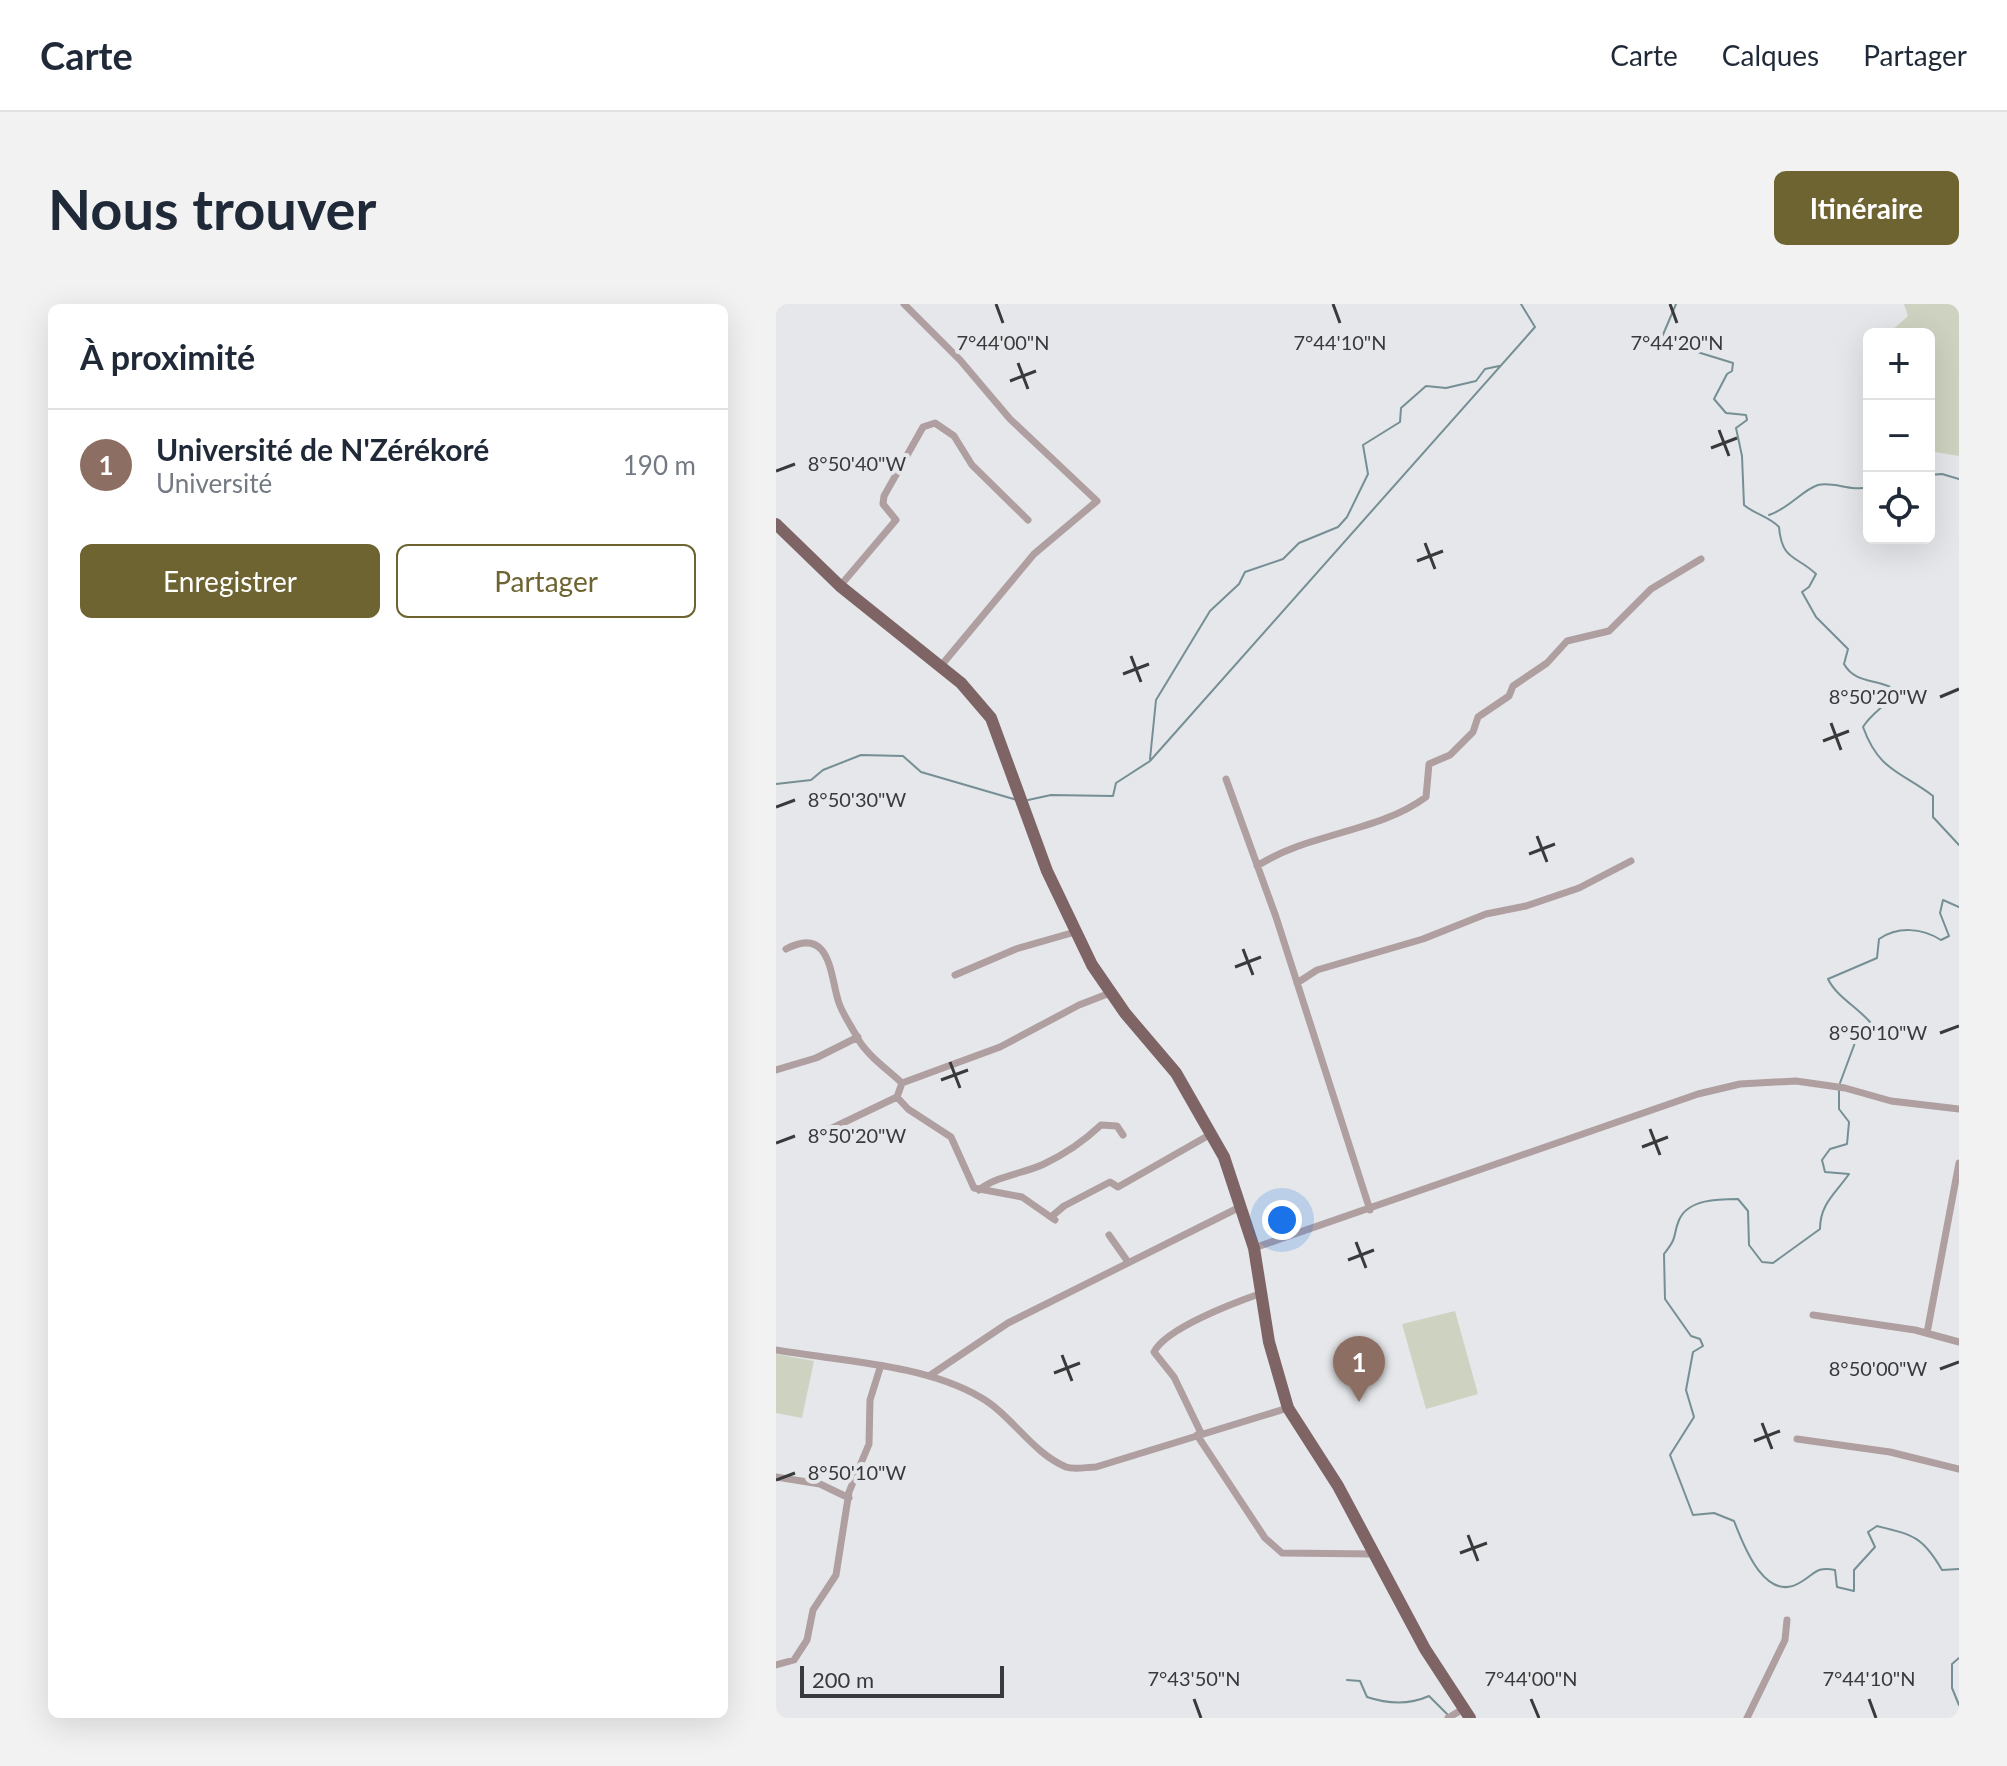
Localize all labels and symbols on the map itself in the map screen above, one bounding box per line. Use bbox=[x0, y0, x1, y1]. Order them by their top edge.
text: 7°44'00"N bbox=[956, 330, 1050, 354]
text: 7°44'10"N bbox=[1293, 330, 1387, 354]
text: 7°44'20"N bbox=[1630, 330, 1724, 354]
text: 8°50'40"W bbox=[808, 451, 907, 475]
text: 8°50'20"W bbox=[1829, 684, 1928, 708]
text: 8°50'30"W bbox=[808, 787, 907, 811]
text: 8°50'10"W bbox=[1829, 1020, 1928, 1044]
text: 8°50'20"W bbox=[808, 1123, 907, 1147]
your location bbox=[1262, 1200, 1302, 1240]
pin: 1 bbox=[1333, 1336, 1385, 1402]
text: 8°50'00"W bbox=[1829, 1356, 1928, 1380]
text: 8°50'10"W bbox=[808, 1460, 907, 1484]
scale bar bbox=[800, 1662, 1004, 1698]
text: 7°43'50"N bbox=[1147, 1666, 1241, 1690]
text: 7°44'00"N bbox=[1484, 1666, 1578, 1690]
text: 7°44'10"N bbox=[1822, 1666, 1916, 1690]

